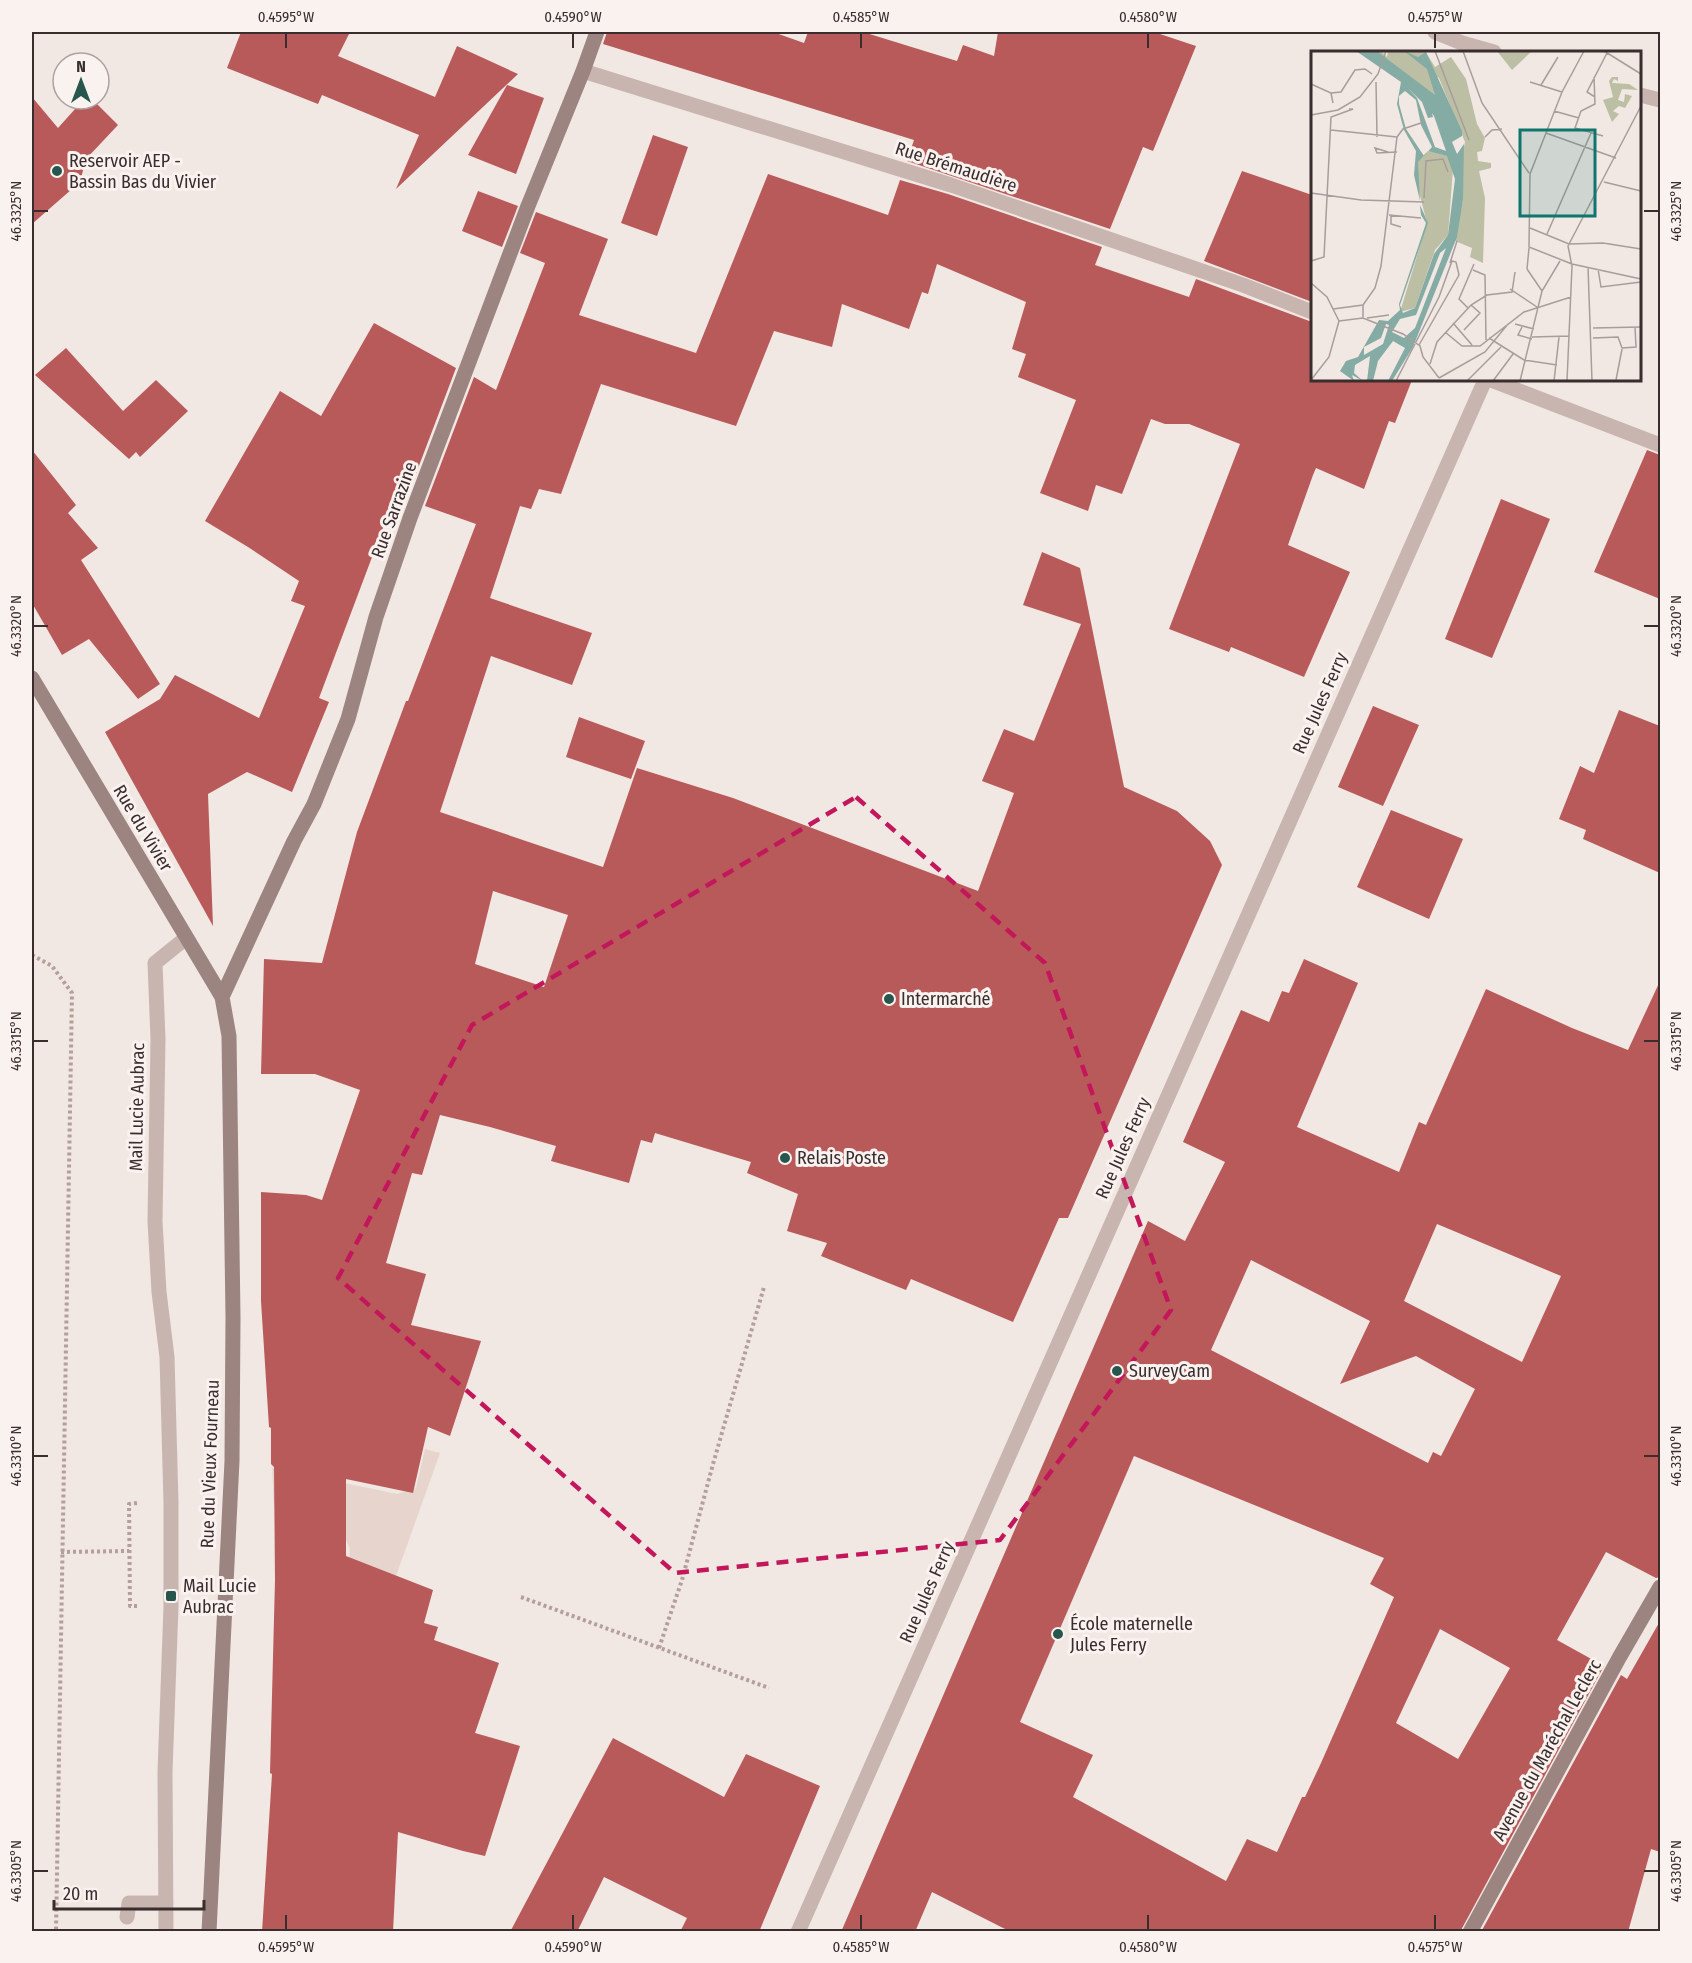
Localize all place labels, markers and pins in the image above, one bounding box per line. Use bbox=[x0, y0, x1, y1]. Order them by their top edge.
place label: Reservoir AEP - Bassin Bas du Vivier bbox=[69, 150, 217, 193]
marker: Reservoir AEP - Bassin Bas du Vivier bbox=[50, 164, 64, 178]
place label: Intermarché bbox=[901, 988, 991, 1010]
marker: Intermarché bbox=[882, 992, 896, 1006]
place label: Relais Poste bbox=[797, 1147, 886, 1169]
marker: Relais Poste bbox=[778, 1151, 792, 1165]
place label: SurveyCam bbox=[1129, 1360, 1210, 1382]
marker: SurveyCam bbox=[1110, 1364, 1124, 1378]
place label: Mail Lucie Aubrac bbox=[183, 1575, 256, 1618]
marker: Mail Lucie Aubrac bbox=[164, 1589, 178, 1603]
place label: École maternelle Jules Ferry bbox=[1070, 1612, 1193, 1656]
marker: École maternelle Jules Ferry bbox=[1051, 1627, 1065, 1641]

